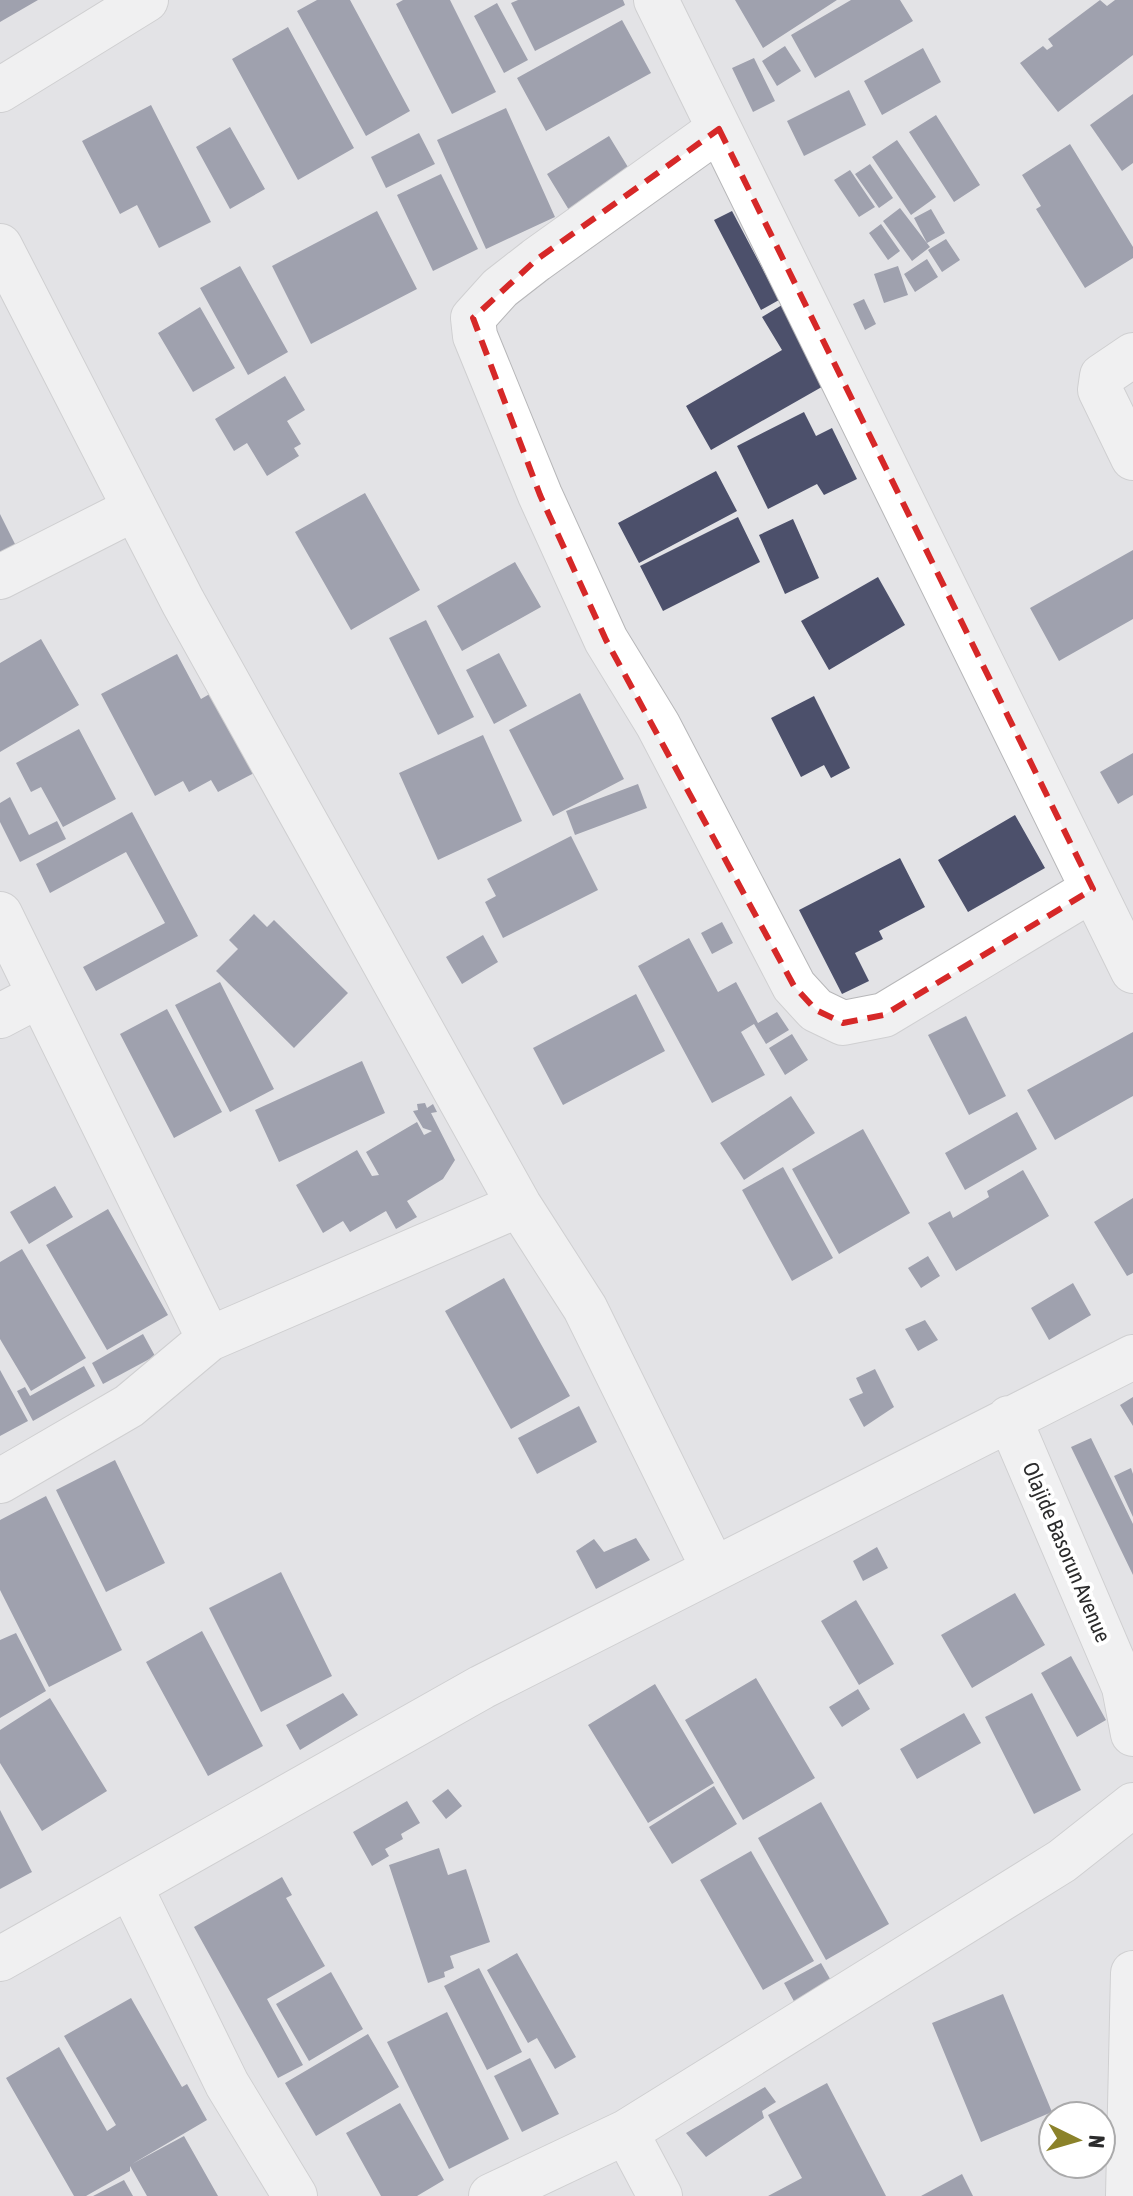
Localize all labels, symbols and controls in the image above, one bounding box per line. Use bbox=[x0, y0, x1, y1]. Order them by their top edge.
street label: Olajide Basorun Avenue bbox=[1017, 1458, 1117, 1646]
north arrow bbox=[1037, 2100, 1117, 2180]
text: N bbox=[1083, 2134, 1110, 2149]

